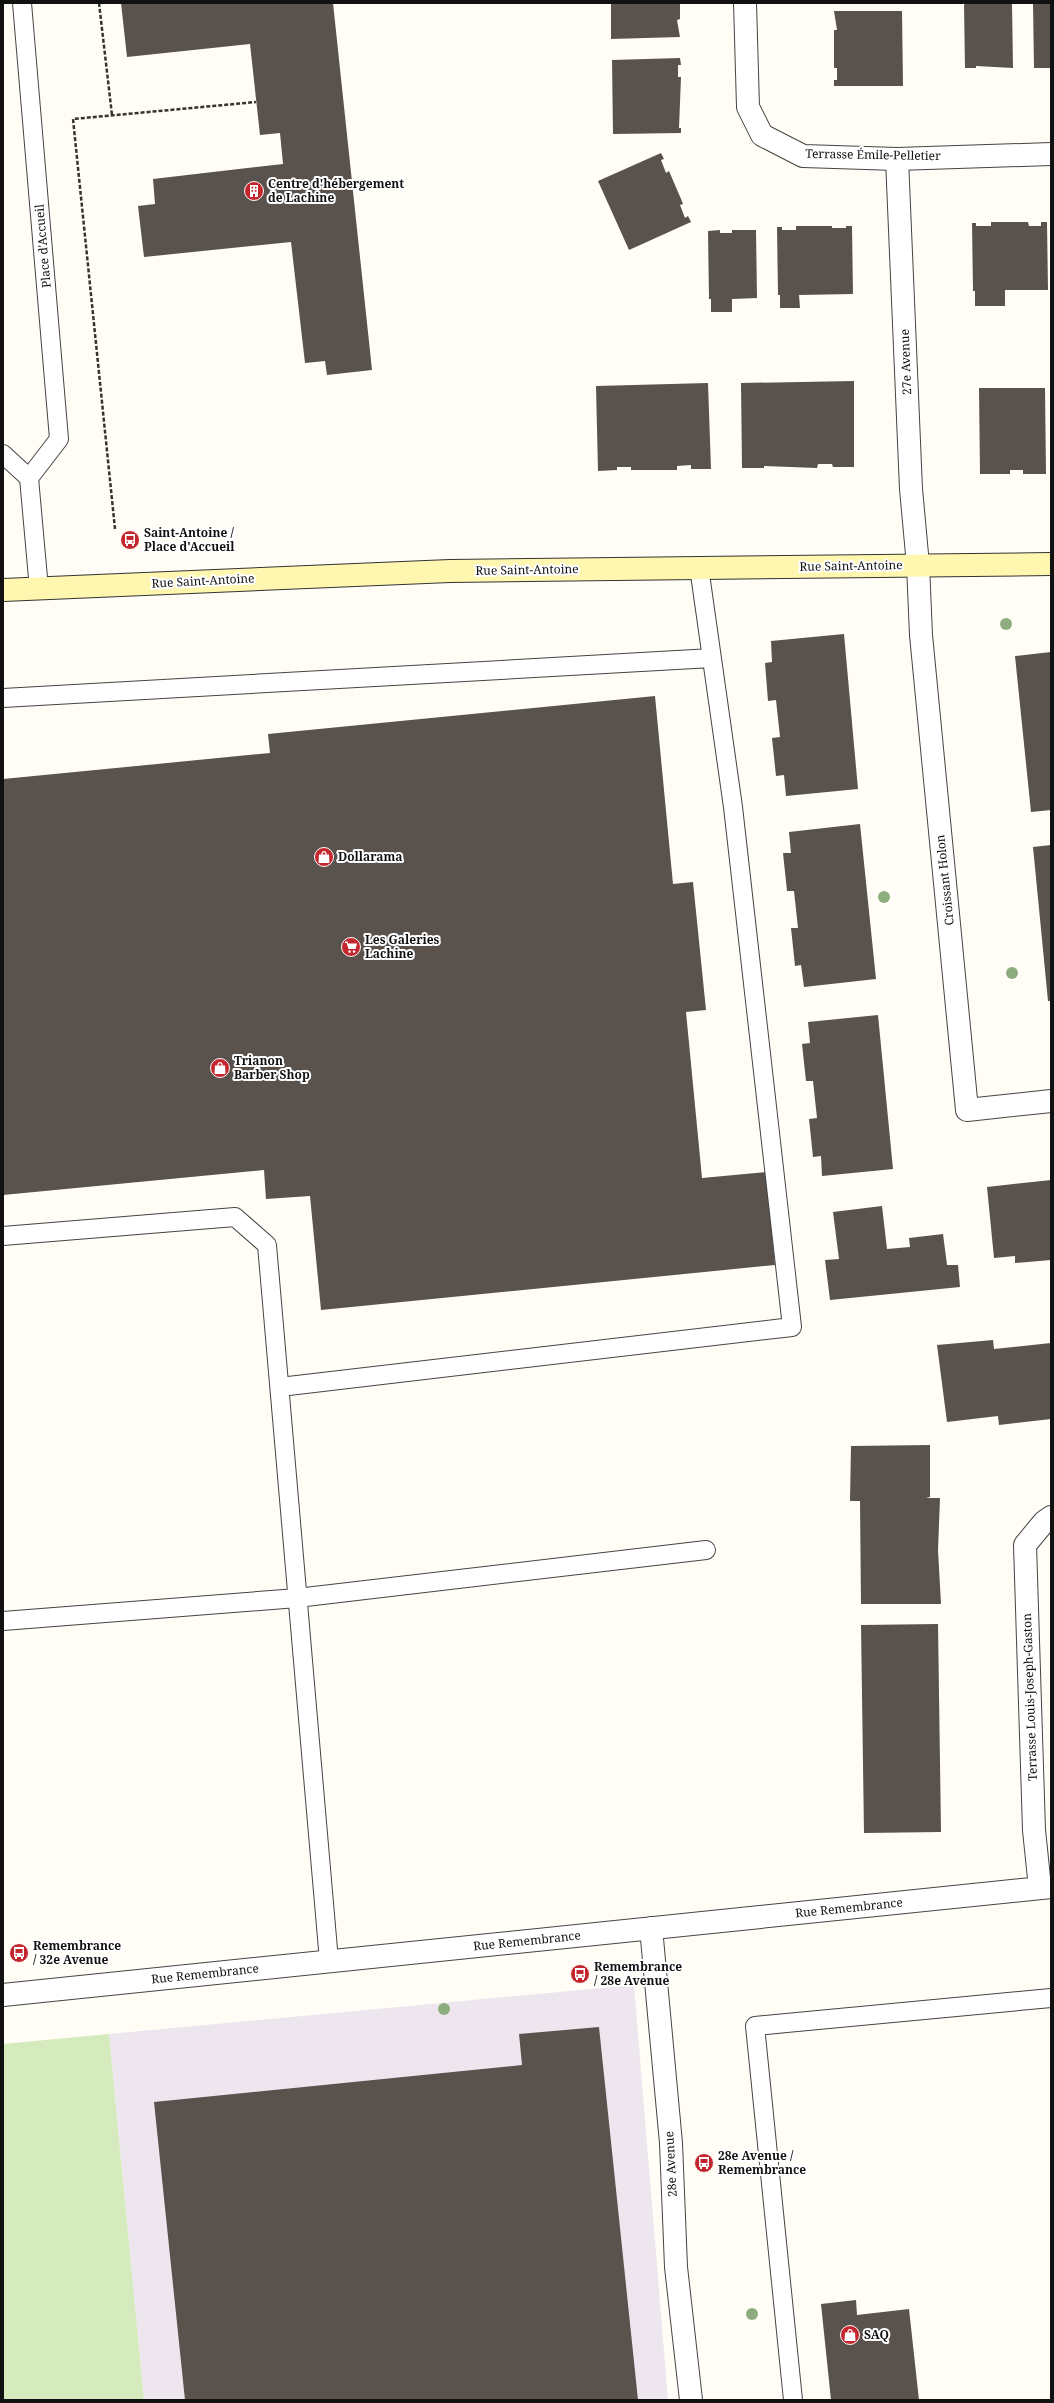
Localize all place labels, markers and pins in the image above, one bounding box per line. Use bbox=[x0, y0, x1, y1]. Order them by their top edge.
place label: Centre d'hébergement de Lachine bbox=[268, 175, 404, 206]
building icon: Centre d'hébergement de Lachine bbox=[243, 180, 265, 202]
place label: Saint-Antoine / Place d'Accueil bbox=[144, 524, 235, 555]
bus stop icon: Saint-Antoine / Place d'Accueil bbox=[119, 529, 141, 551]
shop icon: Dollarama bbox=[313, 846, 335, 868]
place label: Dollarama bbox=[338, 848, 403, 865]
place label: Les Galeries Lachine bbox=[365, 931, 439, 962]
supermarket icon: Les Galeries Lachine bbox=[340, 936, 362, 958]
place label: Trianon Barber Shop bbox=[234, 1052, 310, 1083]
shop icon: Trianon Barber Shop bbox=[209, 1057, 231, 1079]
place label: Remembrance / 32e Avenue bbox=[33, 1937, 121, 1968]
bus stop icon: Remembrance / 32e Avenue bbox=[8, 1942, 30, 1964]
place label: Remembrance / 28e Avenue bbox=[594, 1958, 682, 1989]
bus stop icon: Remembrance / 28e Avenue bbox=[569, 1963, 591, 1985]
place label: 28e Avenue / Remembrance bbox=[718, 2147, 806, 2178]
bus stop icon: 28e Avenue / Remembrance bbox=[693, 2152, 715, 2174]
shop icon: SAQ bbox=[839, 2324, 861, 2346]
place label: SAQ bbox=[864, 2326, 889, 2343]

